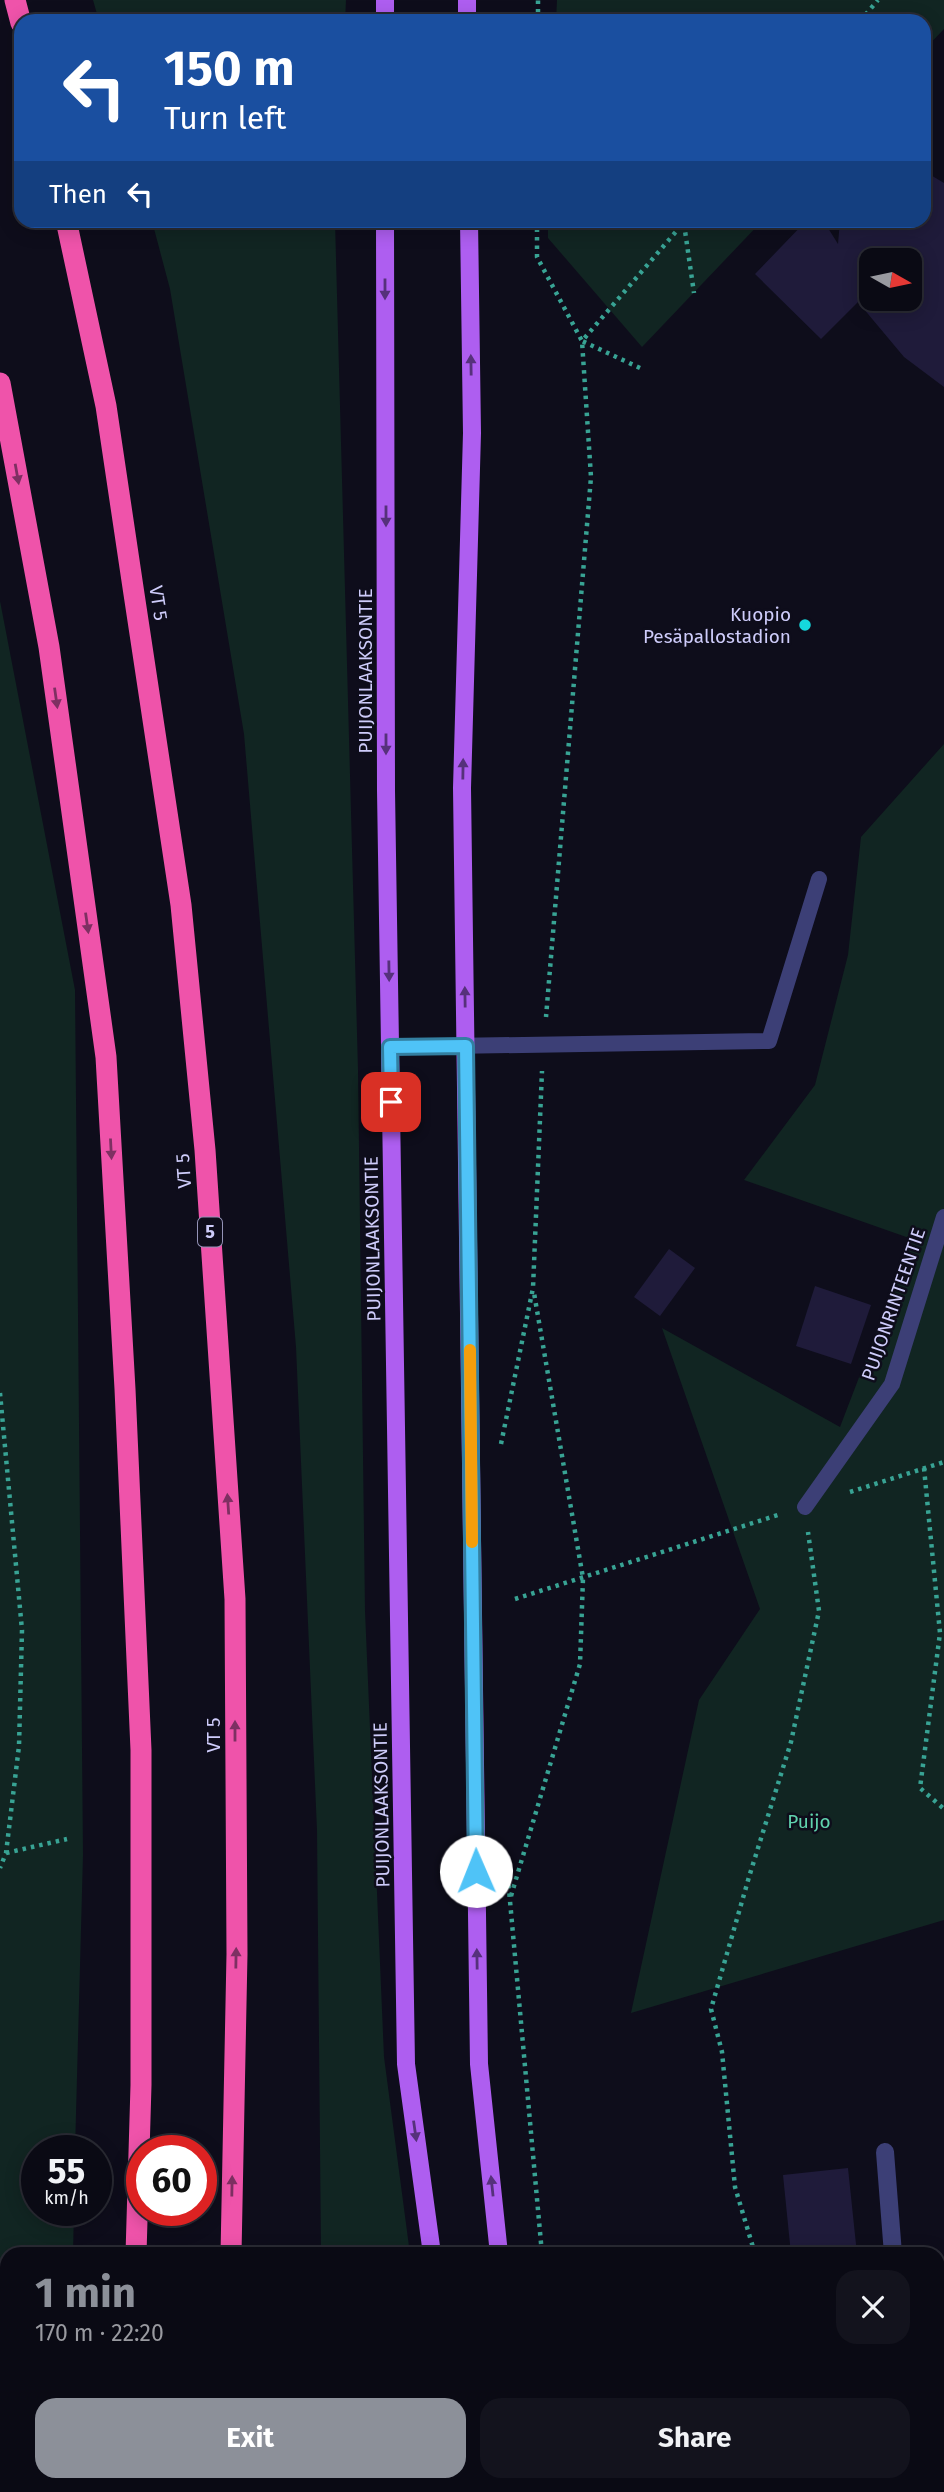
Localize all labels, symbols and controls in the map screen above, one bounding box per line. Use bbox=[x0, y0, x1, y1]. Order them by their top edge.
text: 150 m bbox=[164, 39, 295, 98]
icon: left bbox=[49, 42, 140, 133]
text: Turn left bbox=[164, 99, 286, 137]
icon: left bbox=[121, 175, 159, 213]
text: Then bbox=[49, 179, 107, 210]
north arrow bbox=[859, 248, 922, 312]
map controls bbox=[859, 248, 922, 311]
one-way arrow bbox=[379, 278, 391, 300]
one-way arrow bbox=[465, 354, 477, 376]
one-way arrow bbox=[12, 463, 23, 485]
one-way arrow bbox=[380, 505, 392, 527]
street label: VT 5 bbox=[144, 584, 173, 622]
street label: PUIJONLAAKSONTIE bbox=[354, 588, 377, 754]
place label: Kuopio Pesäpallostadion bbox=[643, 603, 791, 648]
marker: Kuopio Pesäpallostadion bbox=[797, 617, 813, 633]
one-way arrow bbox=[51, 687, 62, 709]
one-way arrow bbox=[380, 733, 392, 755]
one-way arrow bbox=[457, 758, 469, 780]
one-way arrow bbox=[82, 913, 93, 935]
one-way arrow bbox=[383, 960, 394, 982]
one-way arrow bbox=[460, 986, 471, 1008]
pin bbox=[361, 1072, 421, 1132]
icon: arrive bbox=[372, 1083, 410, 1121]
one-way arrow bbox=[106, 1139, 117, 1161]
street label: VT 5 bbox=[171, 1153, 196, 1189]
street label: PUIJONLAAKSONTIE bbox=[360, 1156, 385, 1322]
road number: 5 bbox=[198, 1218, 222, 1246]
street label: PUIJONRINTEENTIE bbox=[857, 1225, 930, 1384]
one-way arrow bbox=[222, 1492, 233, 1514]
street label: VT 5 bbox=[202, 1718, 225, 1752]
one-way arrow bbox=[229, 1720, 241, 1742]
street label: PUIJONLAAKSONTIE bbox=[369, 1722, 394, 1888]
park label: Puijo bbox=[787, 1810, 831, 1833]
position arrow bbox=[439, 1834, 513, 1908]
one-way arrow bbox=[230, 1947, 242, 1969]
one-way arrow bbox=[472, 1948, 483, 1970]
one-way arrow bbox=[410, 2120, 421, 2142]
speed limit sign: 60 bbox=[126, 2135, 217, 2226]
text: 55 bbox=[48, 2150, 85, 2192]
one-way arrow bbox=[226, 2175, 238, 2197]
one-way arrow bbox=[486, 2175, 497, 2197]
text: km/h bbox=[44, 2187, 89, 2209]
text: 1 min bbox=[35, 2268, 136, 2318]
button: close bbox=[836, 2270, 910, 2344]
text: 170 m · 22:20 bbox=[35, 2319, 164, 2347]
button: Exit bbox=[35, 2398, 466, 2478]
button: Share bbox=[480, 2398, 910, 2478]

